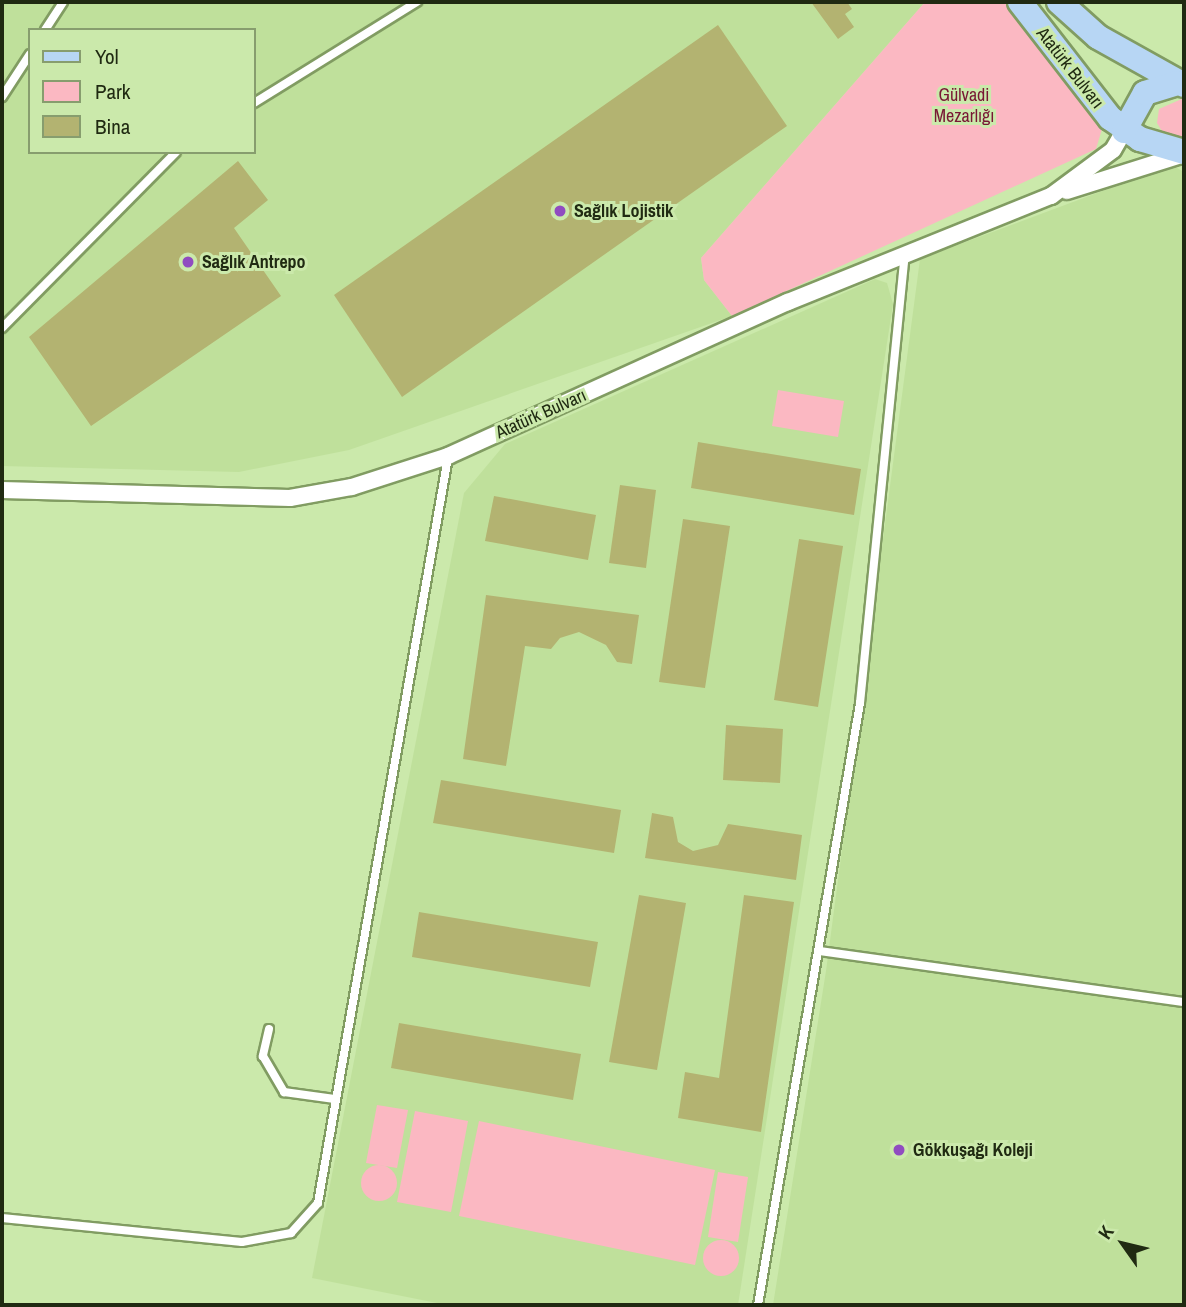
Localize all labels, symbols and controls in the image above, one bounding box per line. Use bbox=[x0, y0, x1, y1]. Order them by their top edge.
street label: Atatürk Bulvarı bbox=[1032, 23, 1108, 113]
legend bbox=[28, 28, 256, 154]
text: Yol bbox=[95, 42, 119, 71]
text: Park bbox=[95, 77, 130, 106]
park label: Gülvadi Mezarlığı bbox=[934, 85, 994, 128]
text: Bina bbox=[95, 112, 130, 141]
place label: Sağlık Lojistik bbox=[574, 200, 673, 222]
marker: Sağlık Lojistik bbox=[552, 203, 568, 219]
place label: Sağlık Antrepo bbox=[202, 251, 306, 273]
marker: Sağlık Antrepo bbox=[180, 254, 196, 270]
street label: Atatürk Bulvarı bbox=[492, 384, 590, 444]
place label: Gökkuşağı Koleji bbox=[913, 1139, 1033, 1161]
marker: Gökkuşağı Koleji bbox=[891, 1142, 907, 1158]
north arrow bbox=[1088, 1209, 1158, 1279]
text: K bbox=[1092, 1220, 1120, 1244]

